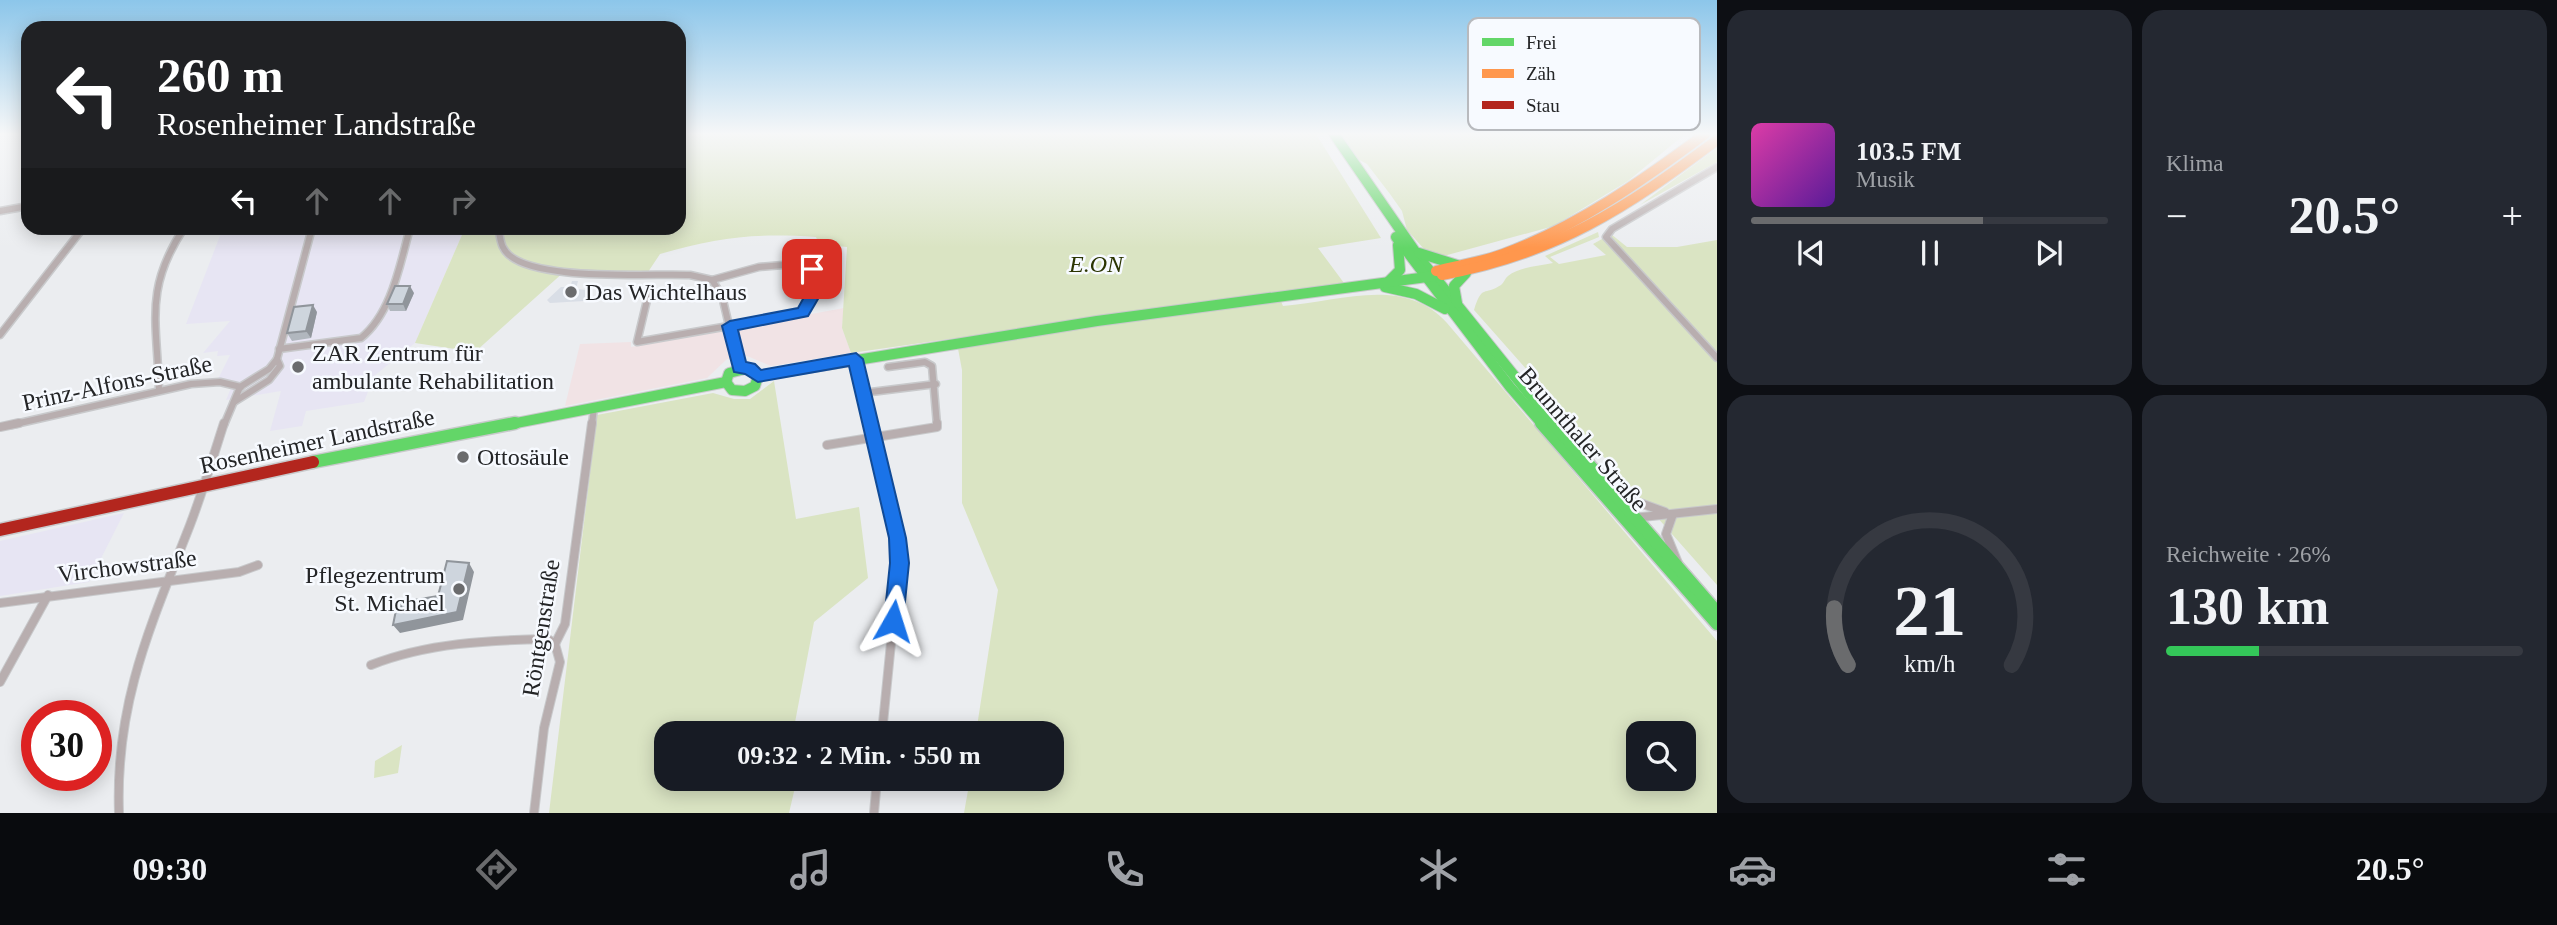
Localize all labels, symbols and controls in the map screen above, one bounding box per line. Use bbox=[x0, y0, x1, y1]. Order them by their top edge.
legend bbox=[1468, 18, 1700, 130]
text: Frei bbox=[1526, 32, 1557, 53]
text: 260 m bbox=[157, 48, 284, 103]
icon: left bbox=[42, 49, 133, 140]
text: Zäh bbox=[1526, 63, 1556, 84]
text: Stau bbox=[1526, 95, 1560, 116]
text: Rosenheimer Landstraße bbox=[157, 106, 476, 142]
text: 103.5 FM bbox=[1856, 137, 1961, 166]
text: Klima bbox=[2166, 151, 2224, 176]
text: Musik bbox=[1856, 167, 1915, 192]
icon: left bbox=[225, 182, 263, 220]
icon: ahead bbox=[298, 182, 336, 220]
icon: ahead bbox=[371, 182, 409, 220]
icon: right bbox=[444, 182, 482, 220]
text: 20.5° bbox=[2289, 187, 2400, 244]
text: − bbox=[2166, 195, 2187, 237]
text: + bbox=[2502, 195, 2523, 237]
icon: previous bbox=[1792, 234, 1830, 272]
icon: pause bbox=[1911, 234, 1949, 272]
icon: next bbox=[2030, 234, 2068, 272]
pin bbox=[782, 239, 842, 299]
icon: arrive bbox=[793, 250, 831, 288]
park label: E.ON bbox=[1068, 251, 1125, 277]
place label: Das Wichtelhaus bbox=[585, 279, 747, 305]
marker: Das Wichtelhaus bbox=[563, 284, 579, 300]
place label: ZAR Zentrum für ambulante Rehabilitation bbox=[312, 340, 554, 394]
street label: Prinz-Alfons-Straße bbox=[20, 350, 214, 416]
marker: ZAR Zentrum für ambulante Rehabilitation bbox=[290, 359, 306, 375]
street label: Brunnthaler Straße bbox=[1514, 362, 1652, 516]
street label: Rosenheimer Landstraße bbox=[197, 403, 437, 479]
place label: Ottosäule bbox=[477, 444, 569, 470]
marker: Ottosäule bbox=[455, 449, 471, 465]
text: Reichweite · 26% bbox=[2166, 542, 2331, 567]
street label: Virchowstraße bbox=[56, 545, 198, 587]
street label: Röntgenstraße bbox=[517, 557, 565, 699]
place label: Pflegezentrum St. Michael bbox=[305, 562, 445, 616]
text: 21 bbox=[1893, 570, 1966, 651]
text: 130 km bbox=[2166, 578, 2329, 635]
marker: Pflegezentrum St. Michael bbox=[451, 581, 467, 597]
position arrow bbox=[856, 584, 930, 658]
text: km/h bbox=[1904, 650, 1956, 677]
speed limit sign: 30 bbox=[21, 700, 112, 791]
map controls bbox=[1626, 721, 1696, 791]
button: search bbox=[1626, 721, 1696, 791]
text: 09:32 · 2 Min. · 550 m bbox=[737, 741, 981, 770]
icon: directions bbox=[472, 845, 521, 894]
icon: music bbox=[786, 845, 835, 894]
icon: phone bbox=[1100, 845, 1149, 894]
icon: climate bbox=[1414, 845, 1463, 894]
icon: car bbox=[1728, 845, 1777, 894]
icon: filters bbox=[2042, 845, 2091, 894]
text: 09:30 bbox=[132, 851, 207, 887]
text: 20.5° bbox=[2356, 851, 2424, 887]

